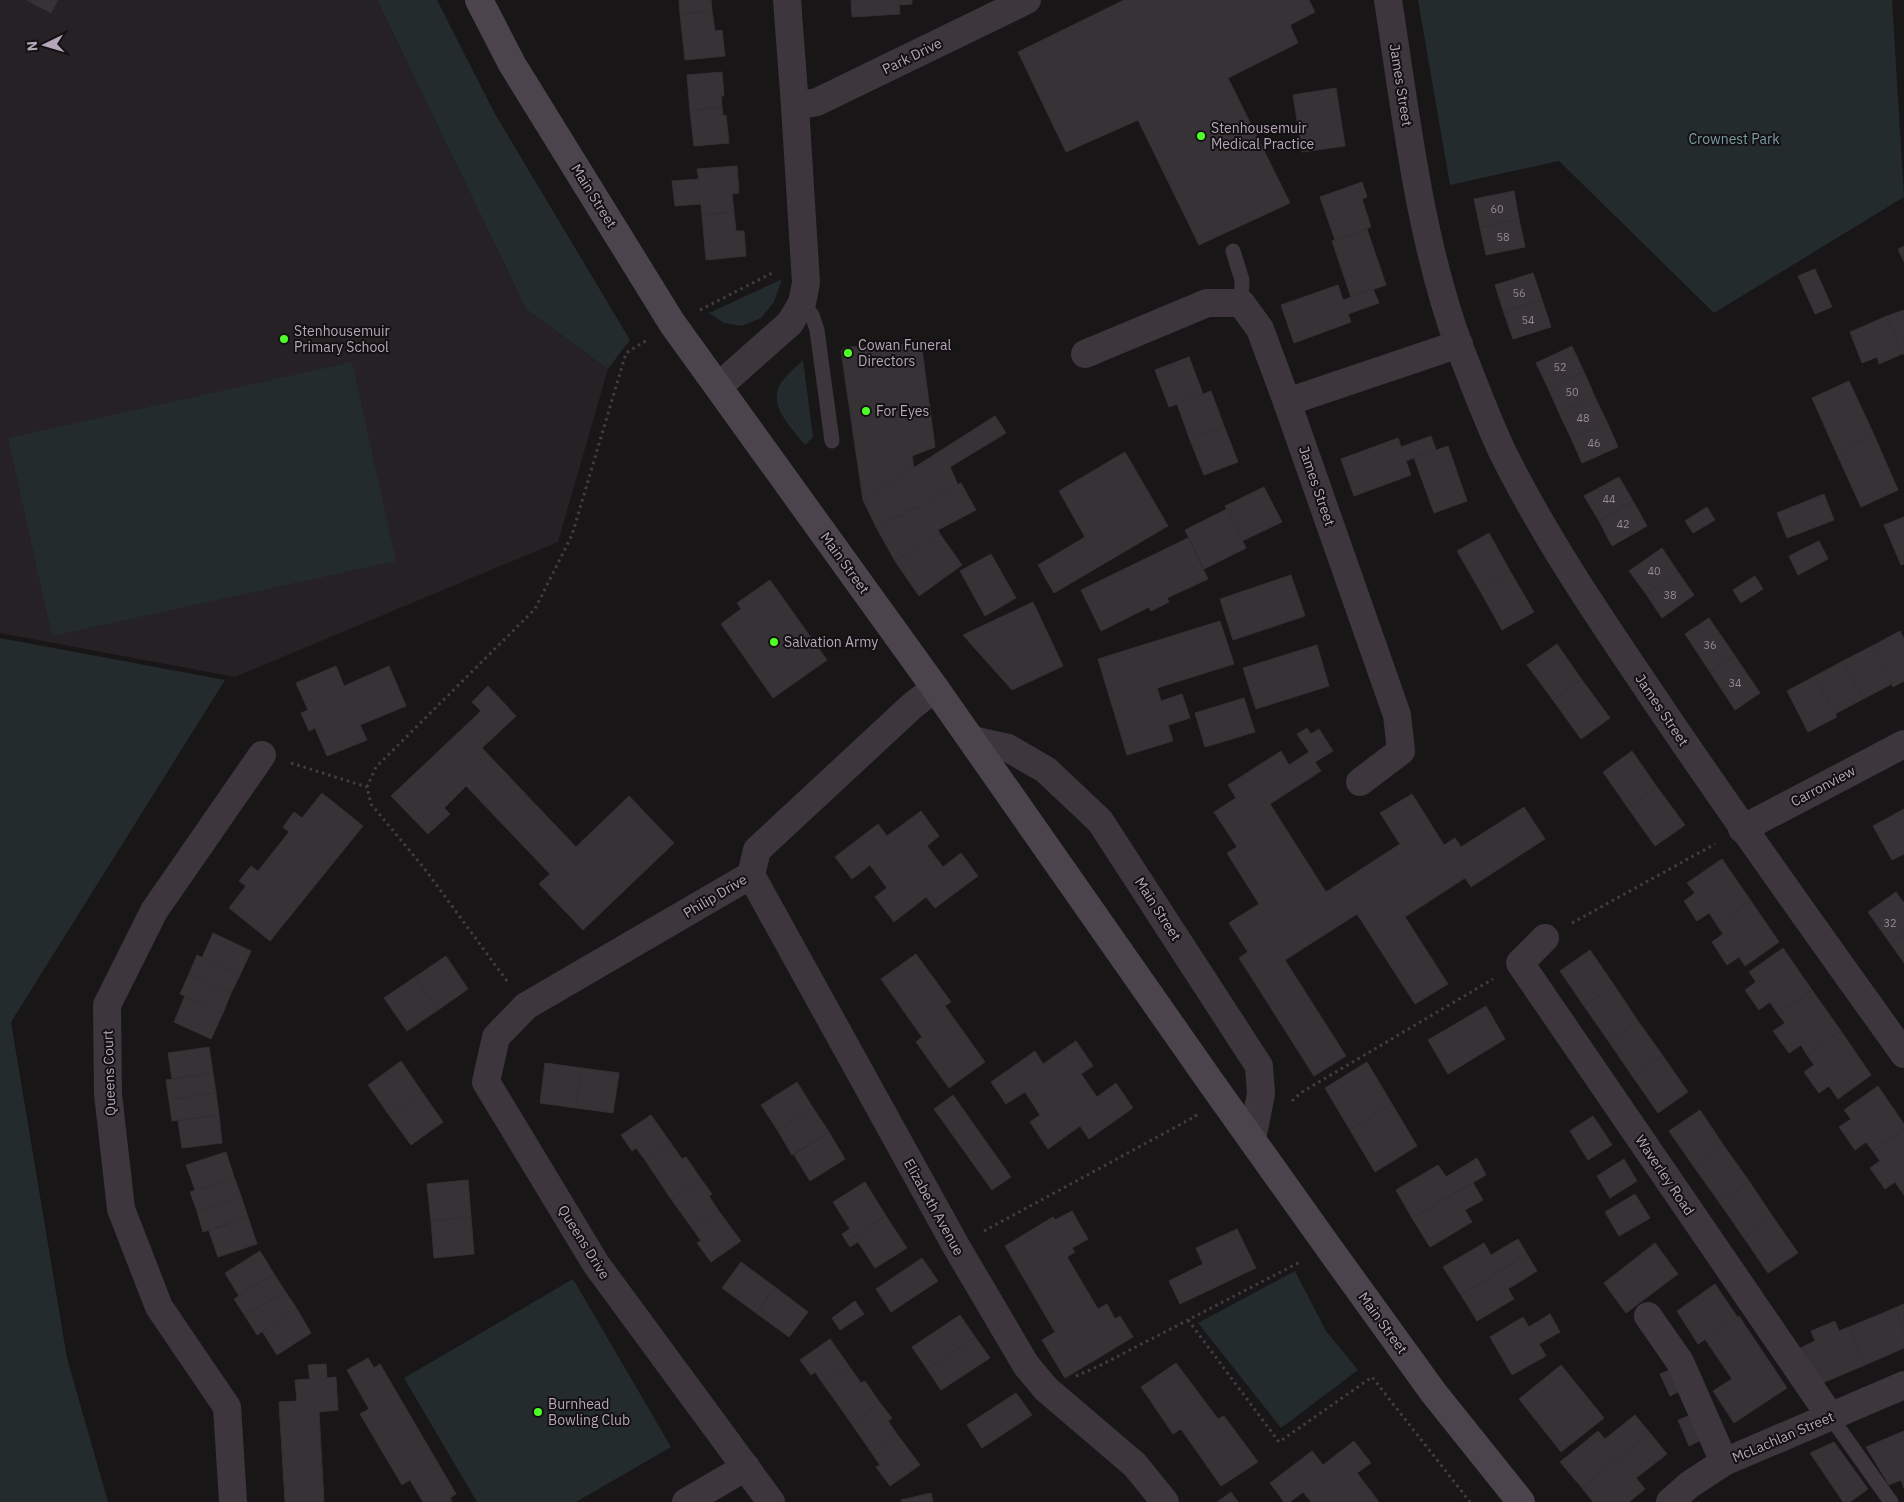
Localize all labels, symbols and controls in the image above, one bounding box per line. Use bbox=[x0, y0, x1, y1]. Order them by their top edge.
north arrow bbox=[20, 20, 70, 70]
street label: Park Drive bbox=[879, 34, 945, 78]
text: N bbox=[23, 40, 41, 52]
street label: James Street bbox=[1386, 43, 1416, 127]
place label: Stenhousemuir Medical Practice bbox=[1211, 119, 1315, 153]
marker: Stenhousemuir Medical Practice bbox=[1195, 130, 1207, 142]
park label: Crownest Park bbox=[1688, 130, 1780, 148]
street label: Main Street bbox=[567, 161, 621, 231]
house number: 60 bbox=[1490, 202, 1504, 216]
house number: 58 bbox=[1496, 230, 1510, 244]
house number: 56 bbox=[1512, 286, 1526, 300]
house number: 54 bbox=[1521, 313, 1535, 327]
place label: Stenhousemuir Primary School bbox=[294, 322, 390, 356]
marker: Stenhousemuir Primary School bbox=[278, 333, 290, 345]
place label: Cowan Funeral Directors bbox=[858, 336, 951, 370]
marker: Cowan Funeral Directors bbox=[842, 347, 854, 359]
house number: 52 bbox=[1553, 360, 1567, 374]
house number: 50 bbox=[1565, 385, 1579, 399]
place label: For Eyes bbox=[876, 402, 930, 420]
marker: For Eyes bbox=[860, 405, 872, 417]
house number: 48 bbox=[1576, 411, 1590, 425]
house number: 46 bbox=[1587, 436, 1601, 450]
street label: James Street bbox=[1295, 444, 1339, 528]
house number: 44 bbox=[1602, 492, 1616, 506]
house number: 42 bbox=[1616, 517, 1630, 531]
street label: Main Street bbox=[817, 529, 873, 597]
house number: 40 bbox=[1647, 564, 1661, 578]
house number: 38 bbox=[1663, 588, 1677, 602]
place label: Salvation Army bbox=[784, 633, 878, 651]
marker: Salvation Army bbox=[768, 636, 780, 648]
house number: 36 bbox=[1703, 638, 1717, 652]
street label: James Street bbox=[1631, 671, 1693, 750]
house number: 34 bbox=[1728, 676, 1742, 690]
street label: Carronview bbox=[1788, 761, 1859, 811]
street label: Philip Drive bbox=[680, 870, 750, 922]
street label: Main Street bbox=[1131, 874, 1185, 944]
house number: 32 bbox=[1883, 916, 1897, 930]
street label: Queens Court bbox=[99, 1030, 119, 1116]
street label: Waverley Road bbox=[1631, 1131, 1699, 1219]
street label: Elizabeth Avenue bbox=[900, 1155, 968, 1259]
street label: Queens Drive bbox=[554, 1202, 614, 1283]
street label: Main Street bbox=[1355, 1289, 1411, 1357]
place label: Burnhead Bowling Club bbox=[548, 1395, 630, 1429]
marker: Burnhead Bowling Club bbox=[532, 1406, 544, 1418]
street label: McLachlan Street bbox=[1729, 1407, 1837, 1467]

